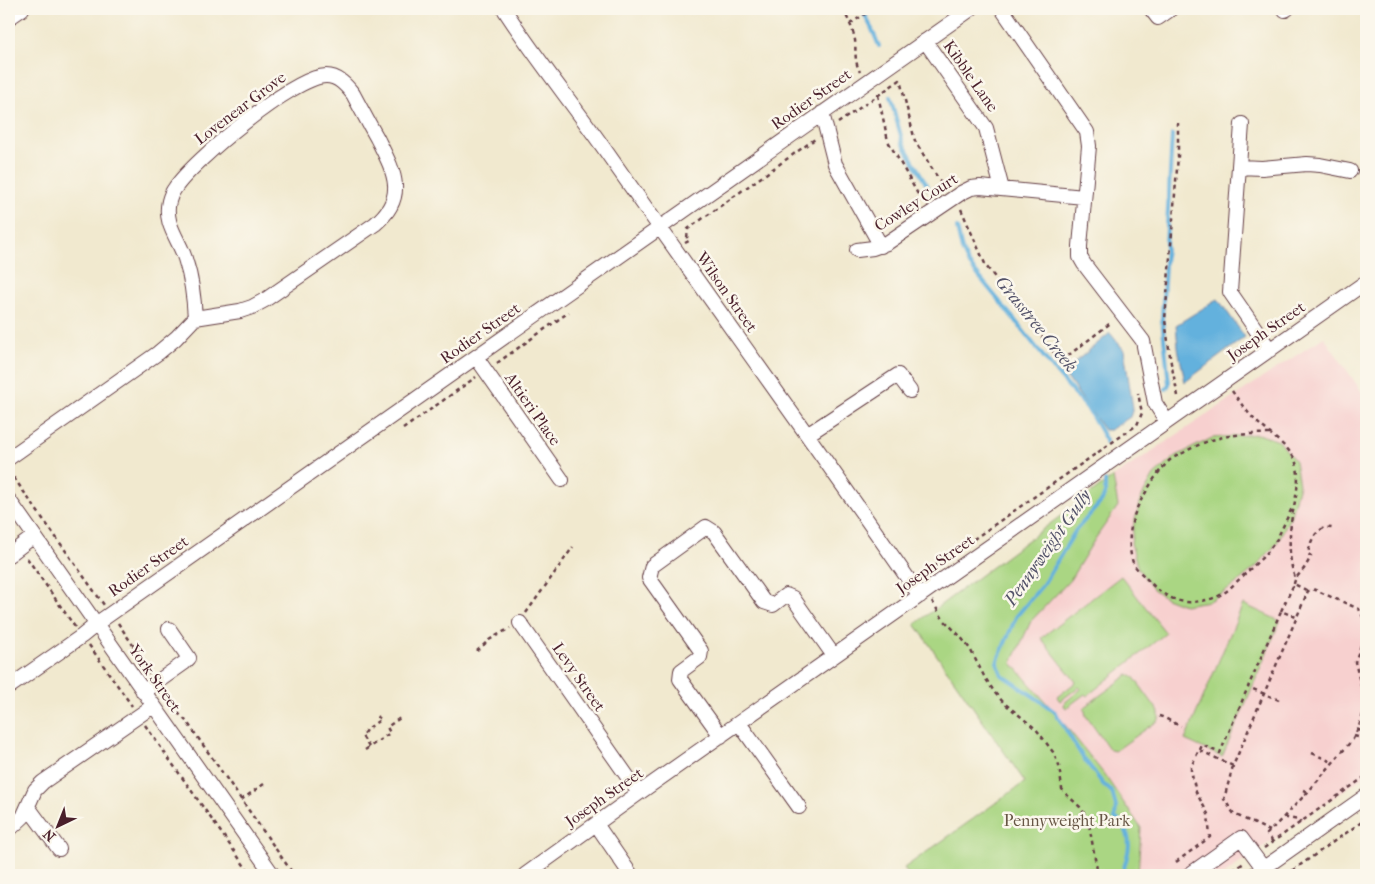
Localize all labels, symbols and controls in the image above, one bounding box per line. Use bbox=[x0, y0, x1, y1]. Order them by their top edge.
street label: Kibble Lane bbox=[940, 37, 1003, 115]
street label: Rodier Street bbox=[767, 64, 855, 134]
street label: Lovenear Grove bbox=[191, 67, 289, 148]
street label: Cowley Court bbox=[871, 169, 961, 235]
street label: Wilson Street bbox=[692, 247, 762, 336]
water label: Grasstree Creek bbox=[991, 272, 1081, 376]
street label: Joseph Street bbox=[1222, 297, 1309, 366]
street label: Rodier Street bbox=[436, 298, 524, 368]
street label: Altieri Place bbox=[500, 368, 565, 449]
water label: Pennyweight Gully bbox=[1000, 486, 1096, 611]
street label: Joseph Street bbox=[891, 530, 978, 599]
street label: Rodier Street bbox=[104, 531, 192, 601]
street label: Levy Street bbox=[548, 639, 610, 715]
street label: York Street bbox=[124, 640, 185, 716]
street label: Joseph Street bbox=[560, 763, 647, 832]
north arrow bbox=[32, 802, 82, 852]
park label: Pennyweight Park bbox=[1004, 811, 1131, 830]
text: N bbox=[40, 825, 59, 845]

